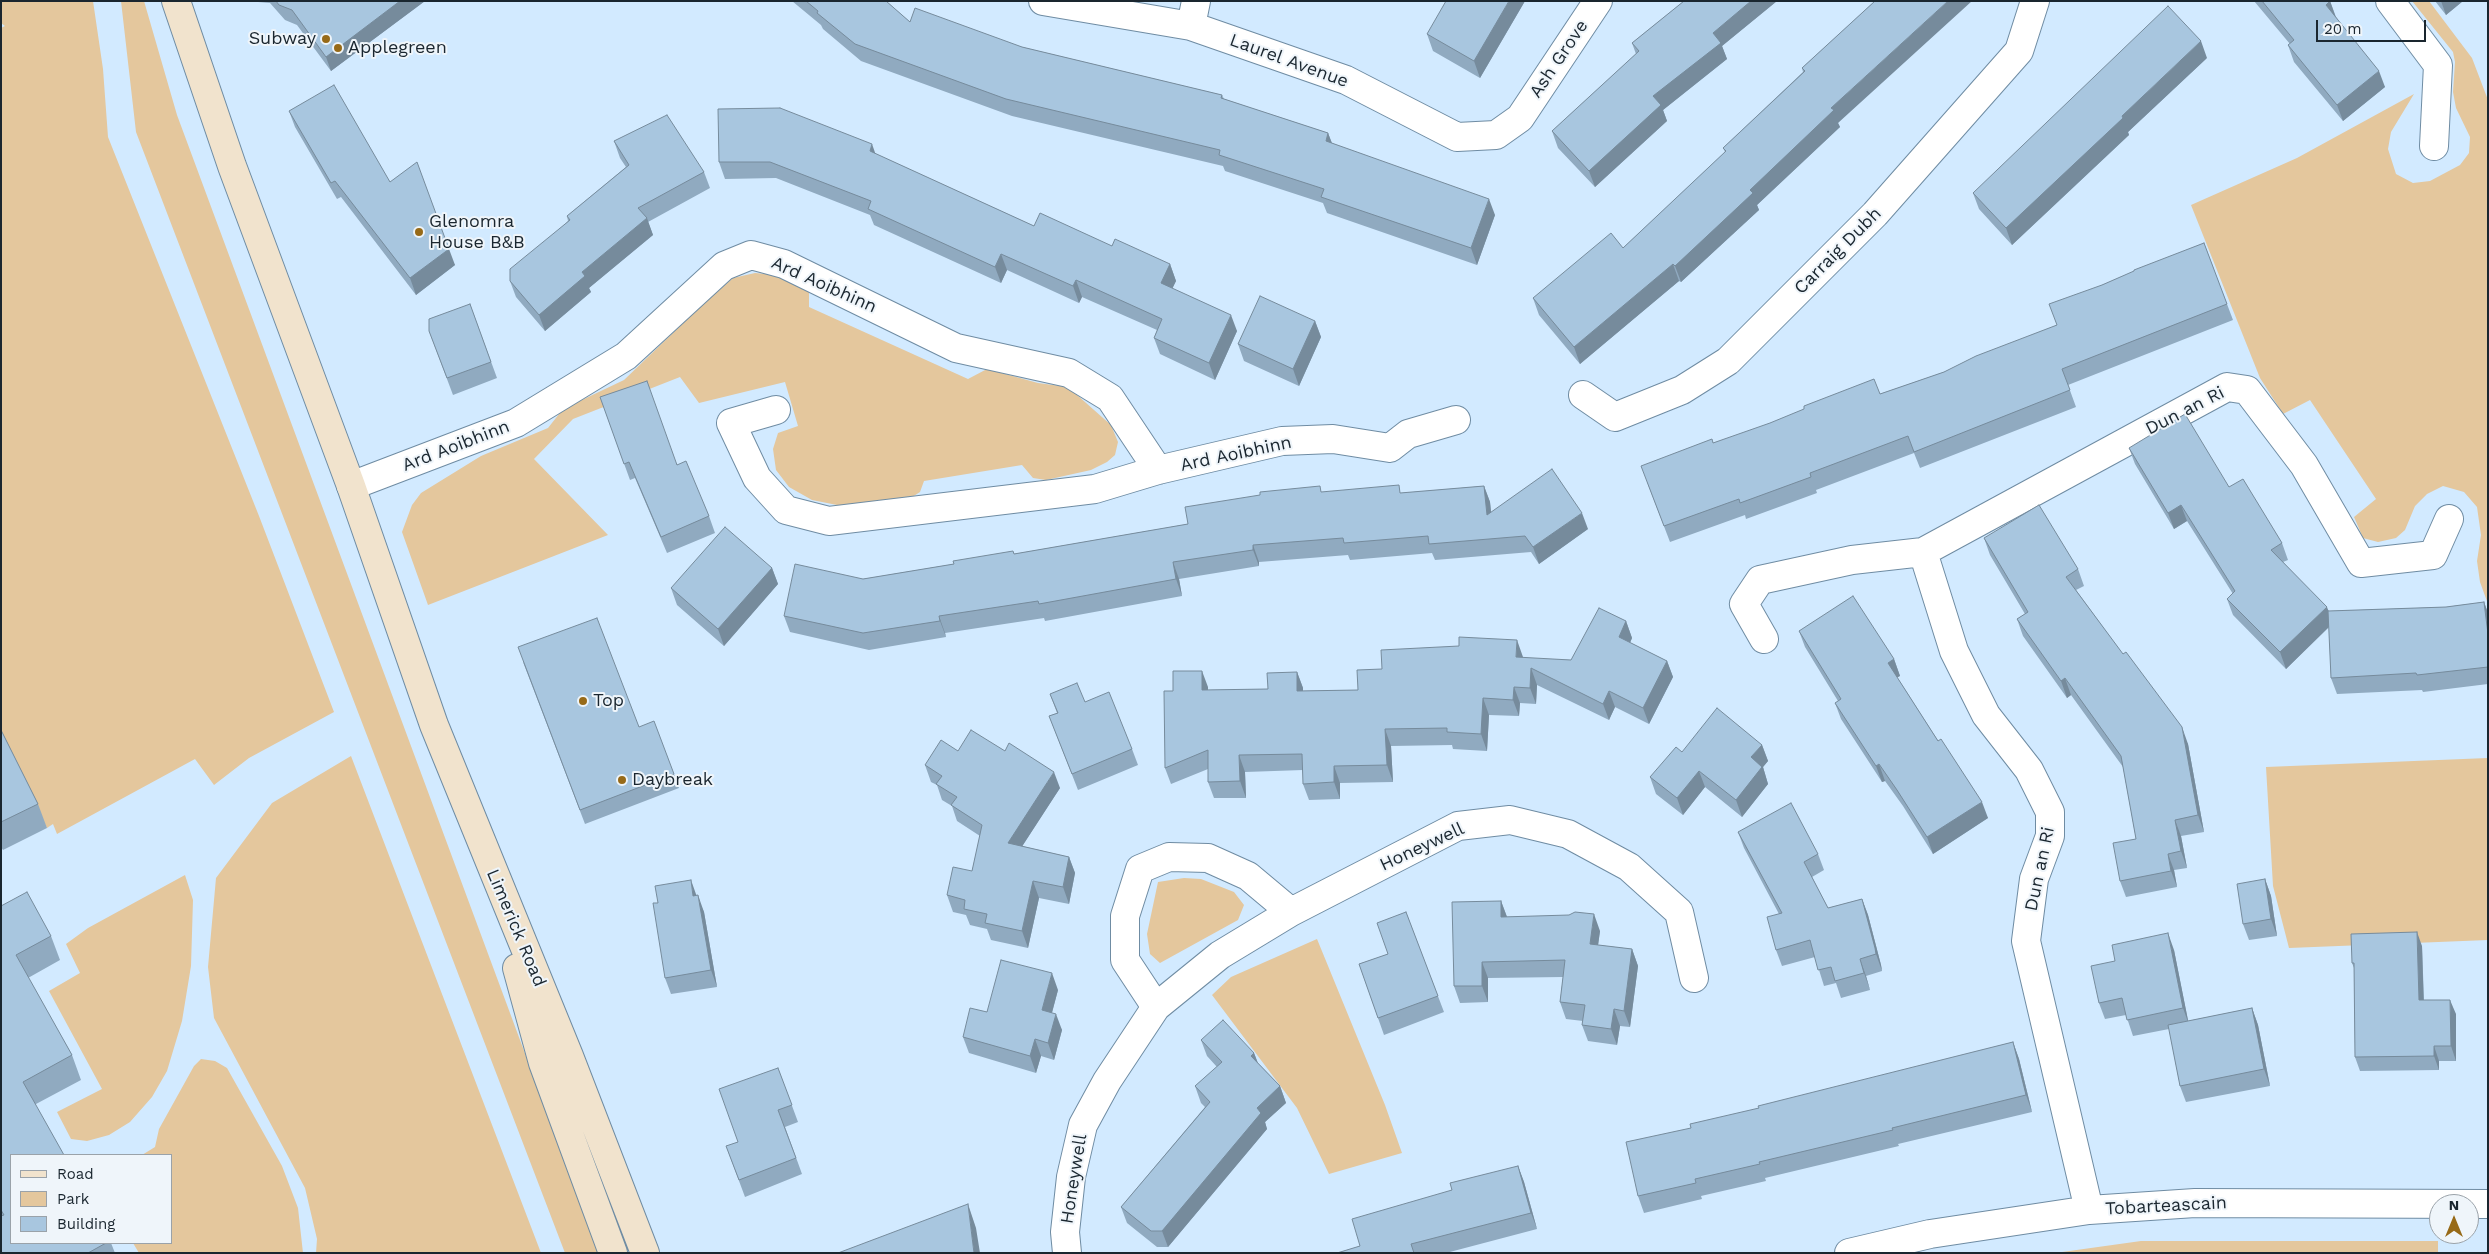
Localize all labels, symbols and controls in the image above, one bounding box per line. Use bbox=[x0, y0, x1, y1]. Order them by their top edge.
scale bar bbox=[2319, 10, 2429, 42]
street label: Ash Grove bbox=[1525, 16, 1593, 102]
text: 20 m bbox=[2324, 20, 2362, 38]
place label: Subway bbox=[249, 28, 316, 50]
street label: Laurel Avenue bbox=[1227, 30, 1351, 92]
marker: Subway bbox=[320, 33, 332, 45]
place label: Applegreen bbox=[348, 37, 447, 59]
marker: Applegreen bbox=[332, 42, 344, 54]
street label: Carraig Dubh bbox=[1790, 203, 1886, 299]
place label: Glenomra House B&B bbox=[429, 211, 525, 253]
marker: Glenomra House B&B bbox=[413, 226, 425, 238]
street label: Ard Aoibhinn bbox=[768, 252, 880, 318]
street label: Dun an Ri bbox=[2142, 382, 2228, 440]
street label: Ard Aoibhinn bbox=[399, 416, 513, 476]
street label: Ard Aoibhinn bbox=[1178, 432, 1294, 476]
place label: Top bbox=[593, 690, 624, 712]
marker: Top bbox=[577, 695, 589, 707]
place label: Daybreak bbox=[632, 769, 713, 791]
marker: Daybreak bbox=[616, 774, 628, 786]
street label: Honeywell bbox=[1376, 818, 1468, 876]
street label: Dun an Ri bbox=[2021, 825, 2059, 913]
street label: Limerick Road bbox=[482, 866, 550, 990]
street label: Honeywell bbox=[1056, 1133, 1092, 1225]
legend bbox=[10, 1154, 172, 1244]
text: Road bbox=[57, 1165, 94, 1183]
text: Park bbox=[57, 1190, 89, 1208]
street label: Tobarteascain bbox=[2105, 1192, 2227, 1220]
north arrow bbox=[2429, 1194, 2479, 1244]
text: N bbox=[2449, 1197, 2459, 1213]
text: Building bbox=[57, 1215, 115, 1233]

